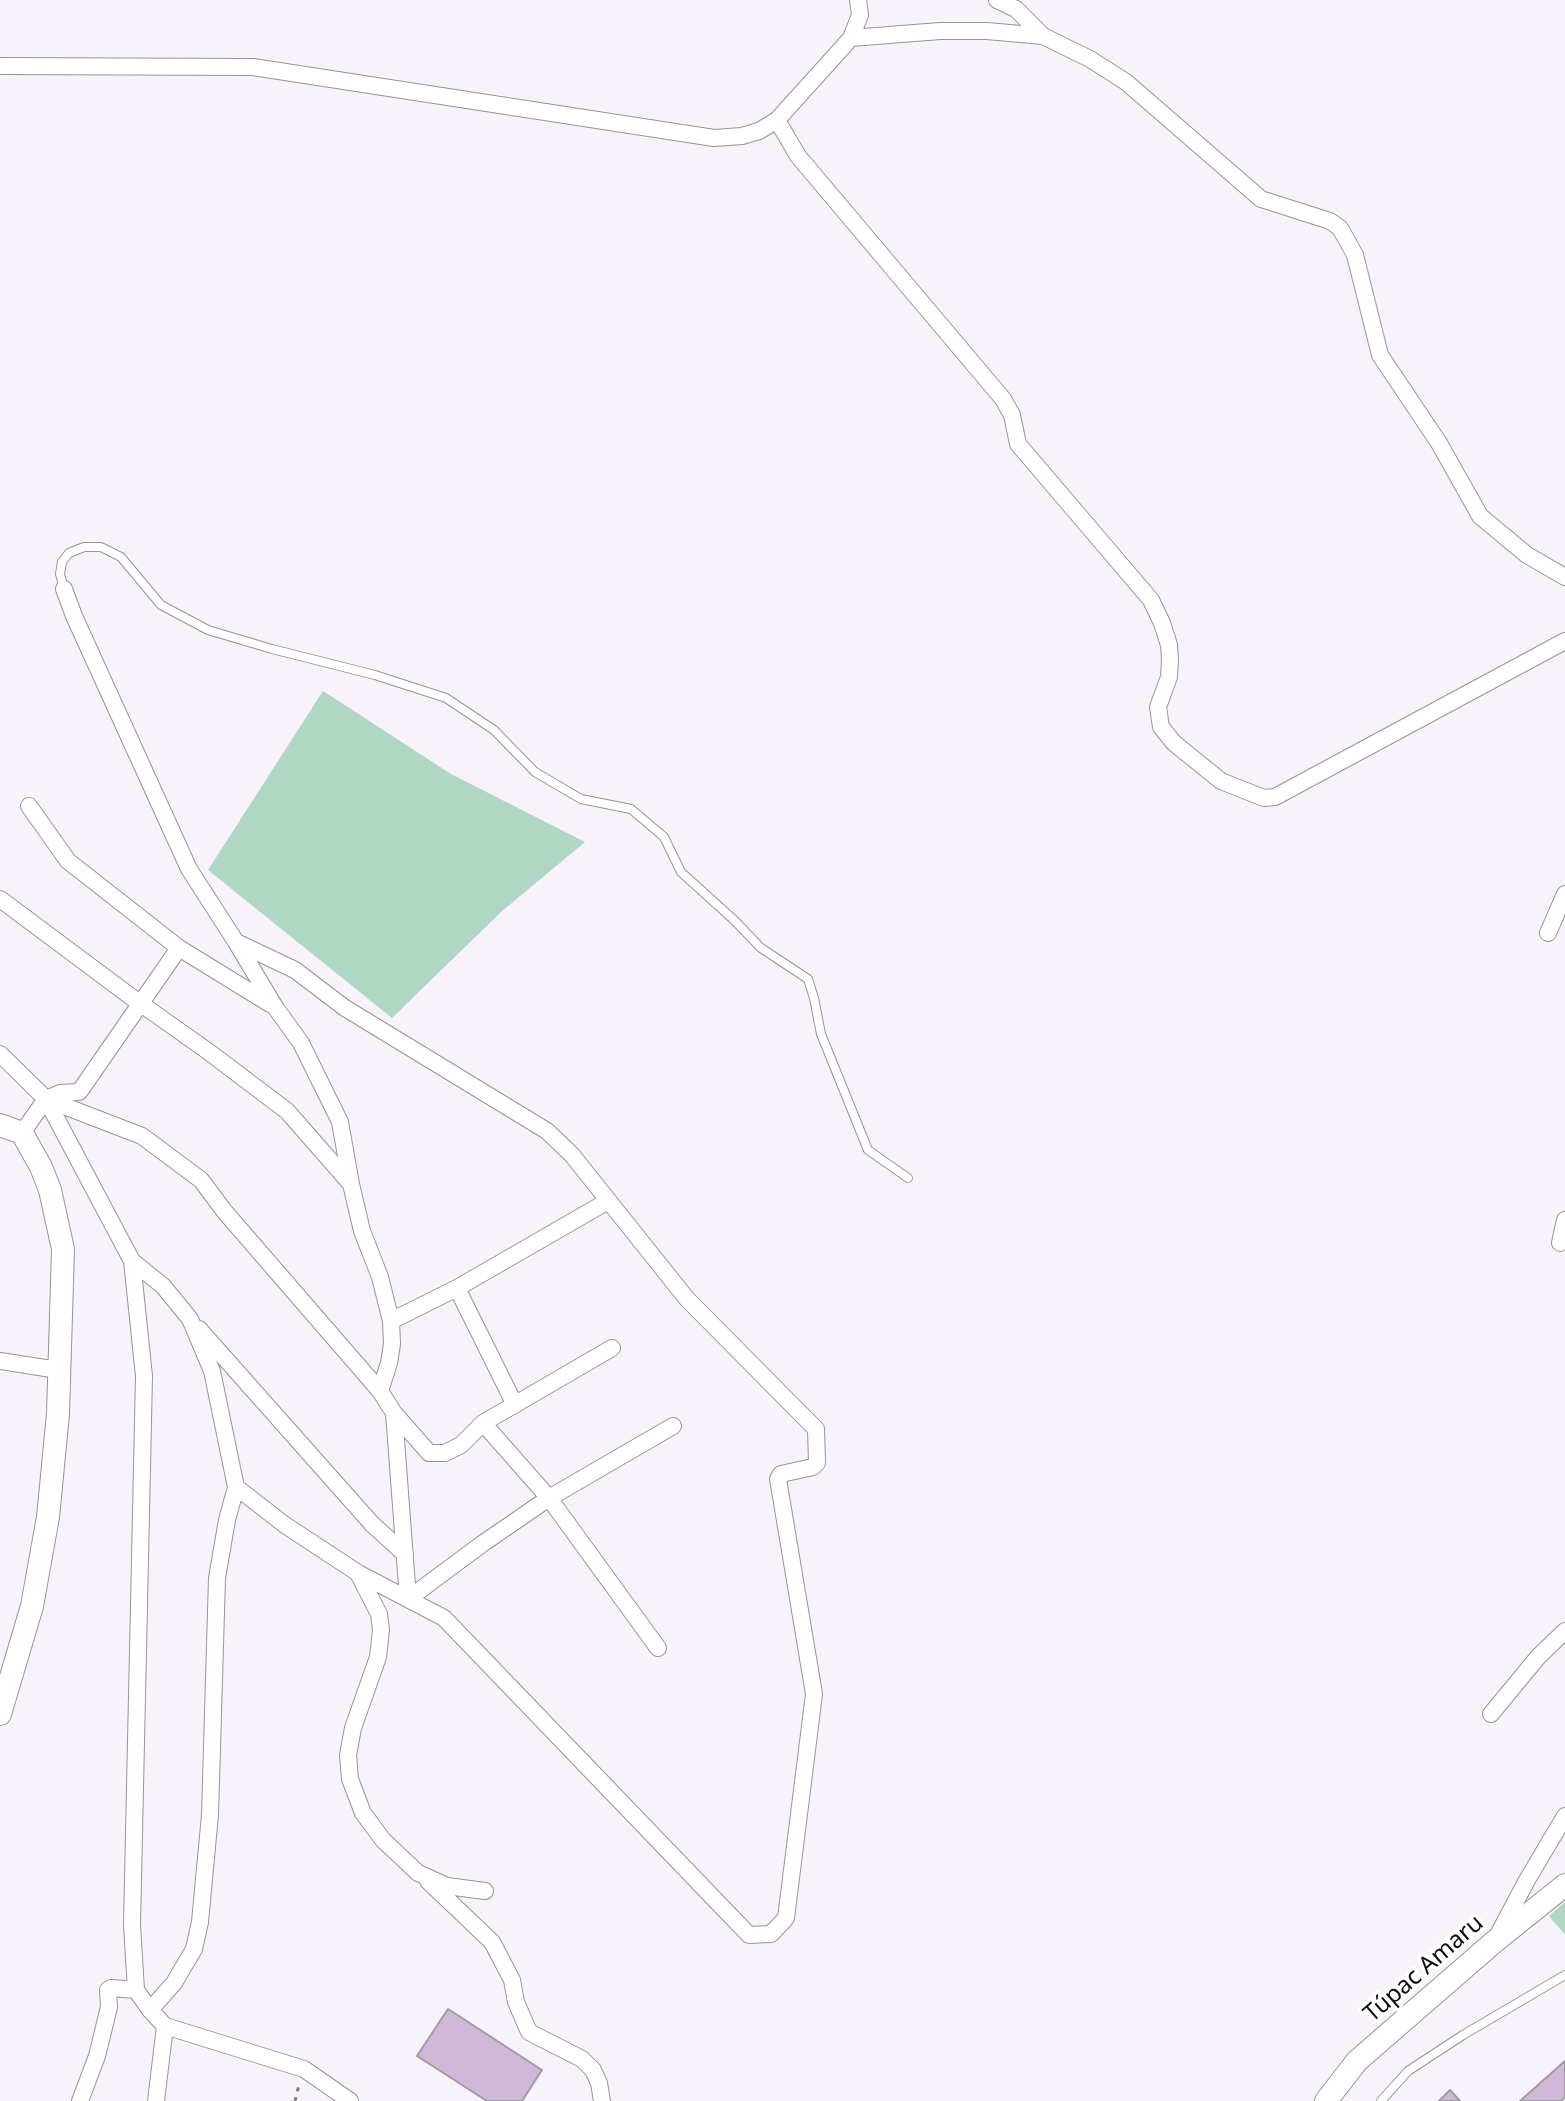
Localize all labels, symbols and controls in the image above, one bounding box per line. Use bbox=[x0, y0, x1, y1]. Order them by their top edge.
street label: Túpac Amaru bbox=[1358, 1909, 1490, 2029]

